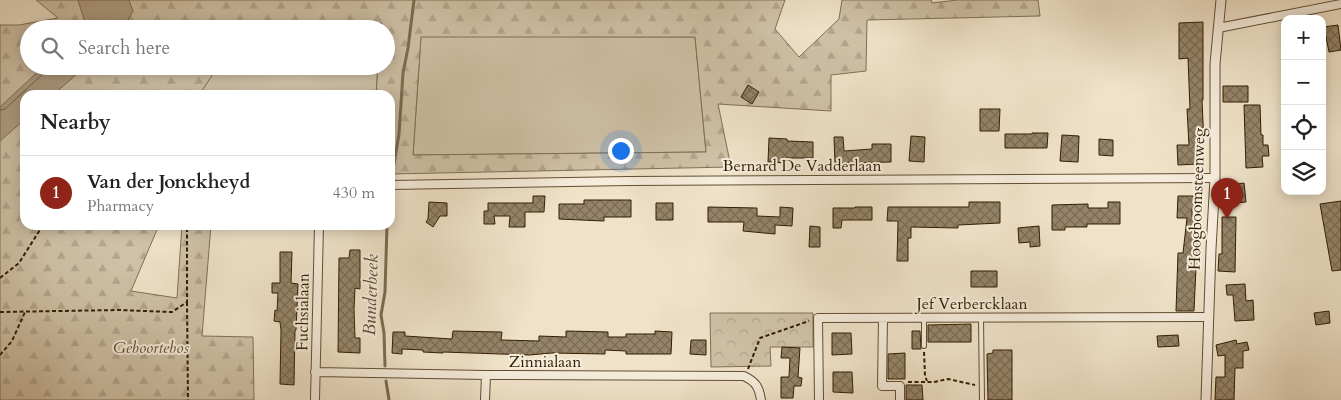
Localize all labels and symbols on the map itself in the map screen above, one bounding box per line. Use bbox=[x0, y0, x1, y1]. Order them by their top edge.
street label: Hoogboomsteenweg bbox=[1184, 128, 1210, 270]
your location bbox=[608, 138, 634, 164]
street label: Bernard De Vadderlaan bbox=[723, 155, 882, 177]
pin: 1 bbox=[1211, 178, 1243, 219]
water label: Bunderbeek bbox=[357, 254, 385, 336]
street label: Fuchsialaan bbox=[291, 273, 315, 351]
street label: Jef Verbercklaan bbox=[914, 293, 1028, 315]
park label: Geboortebos bbox=[113, 337, 190, 359]
street label: Zinnialaan bbox=[509, 351, 581, 373]

